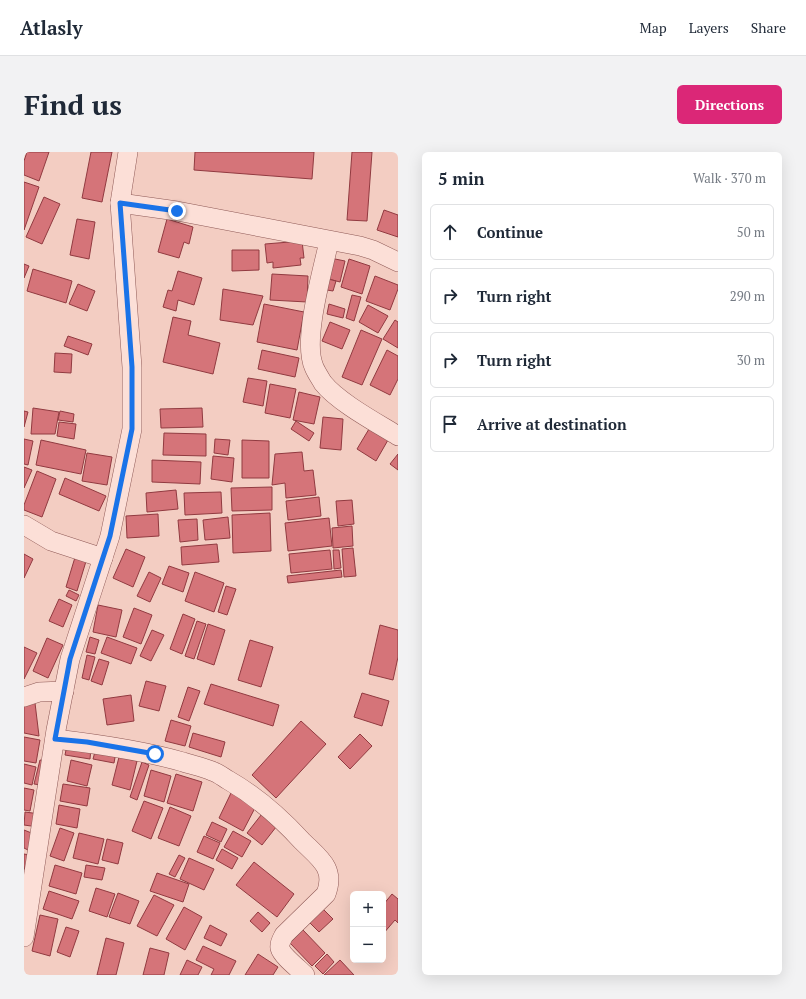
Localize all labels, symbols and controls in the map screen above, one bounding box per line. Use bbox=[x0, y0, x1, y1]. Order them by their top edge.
text: Atlasly bbox=[20, 15, 82, 40]
text: Map bbox=[640, 18, 667, 37]
text: Layers bbox=[689, 18, 729, 37]
text: Share bbox=[751, 18, 786, 37]
button: Directions bbox=[677, 85, 782, 124]
text: Find us bbox=[24, 86, 122, 123]
text: 5 min bbox=[438, 167, 485, 190]
text: Walk · 370 m bbox=[693, 169, 766, 187]
route end bbox=[168, 202, 186, 220]
icon: ahead bbox=[439, 221, 461, 243]
text: Continue bbox=[477, 222, 543, 242]
text: 50 m bbox=[737, 223, 765, 241]
icon: right bbox=[439, 285, 461, 307]
text: Turn right bbox=[477, 286, 552, 306]
text: 290 m bbox=[730, 287, 765, 305]
icon: right bbox=[439, 349, 461, 371]
text: Turn right bbox=[477, 350, 552, 370]
text: 30 m bbox=[737, 351, 765, 369]
icon: arrive bbox=[439, 413, 461, 435]
text: Arrive at destination bbox=[477, 414, 627, 434]
route start bbox=[146, 745, 164, 763]
map controls bbox=[350, 891, 386, 963]
button: + bbox=[350, 891, 386, 927]
button: − bbox=[350, 927, 386, 963]

